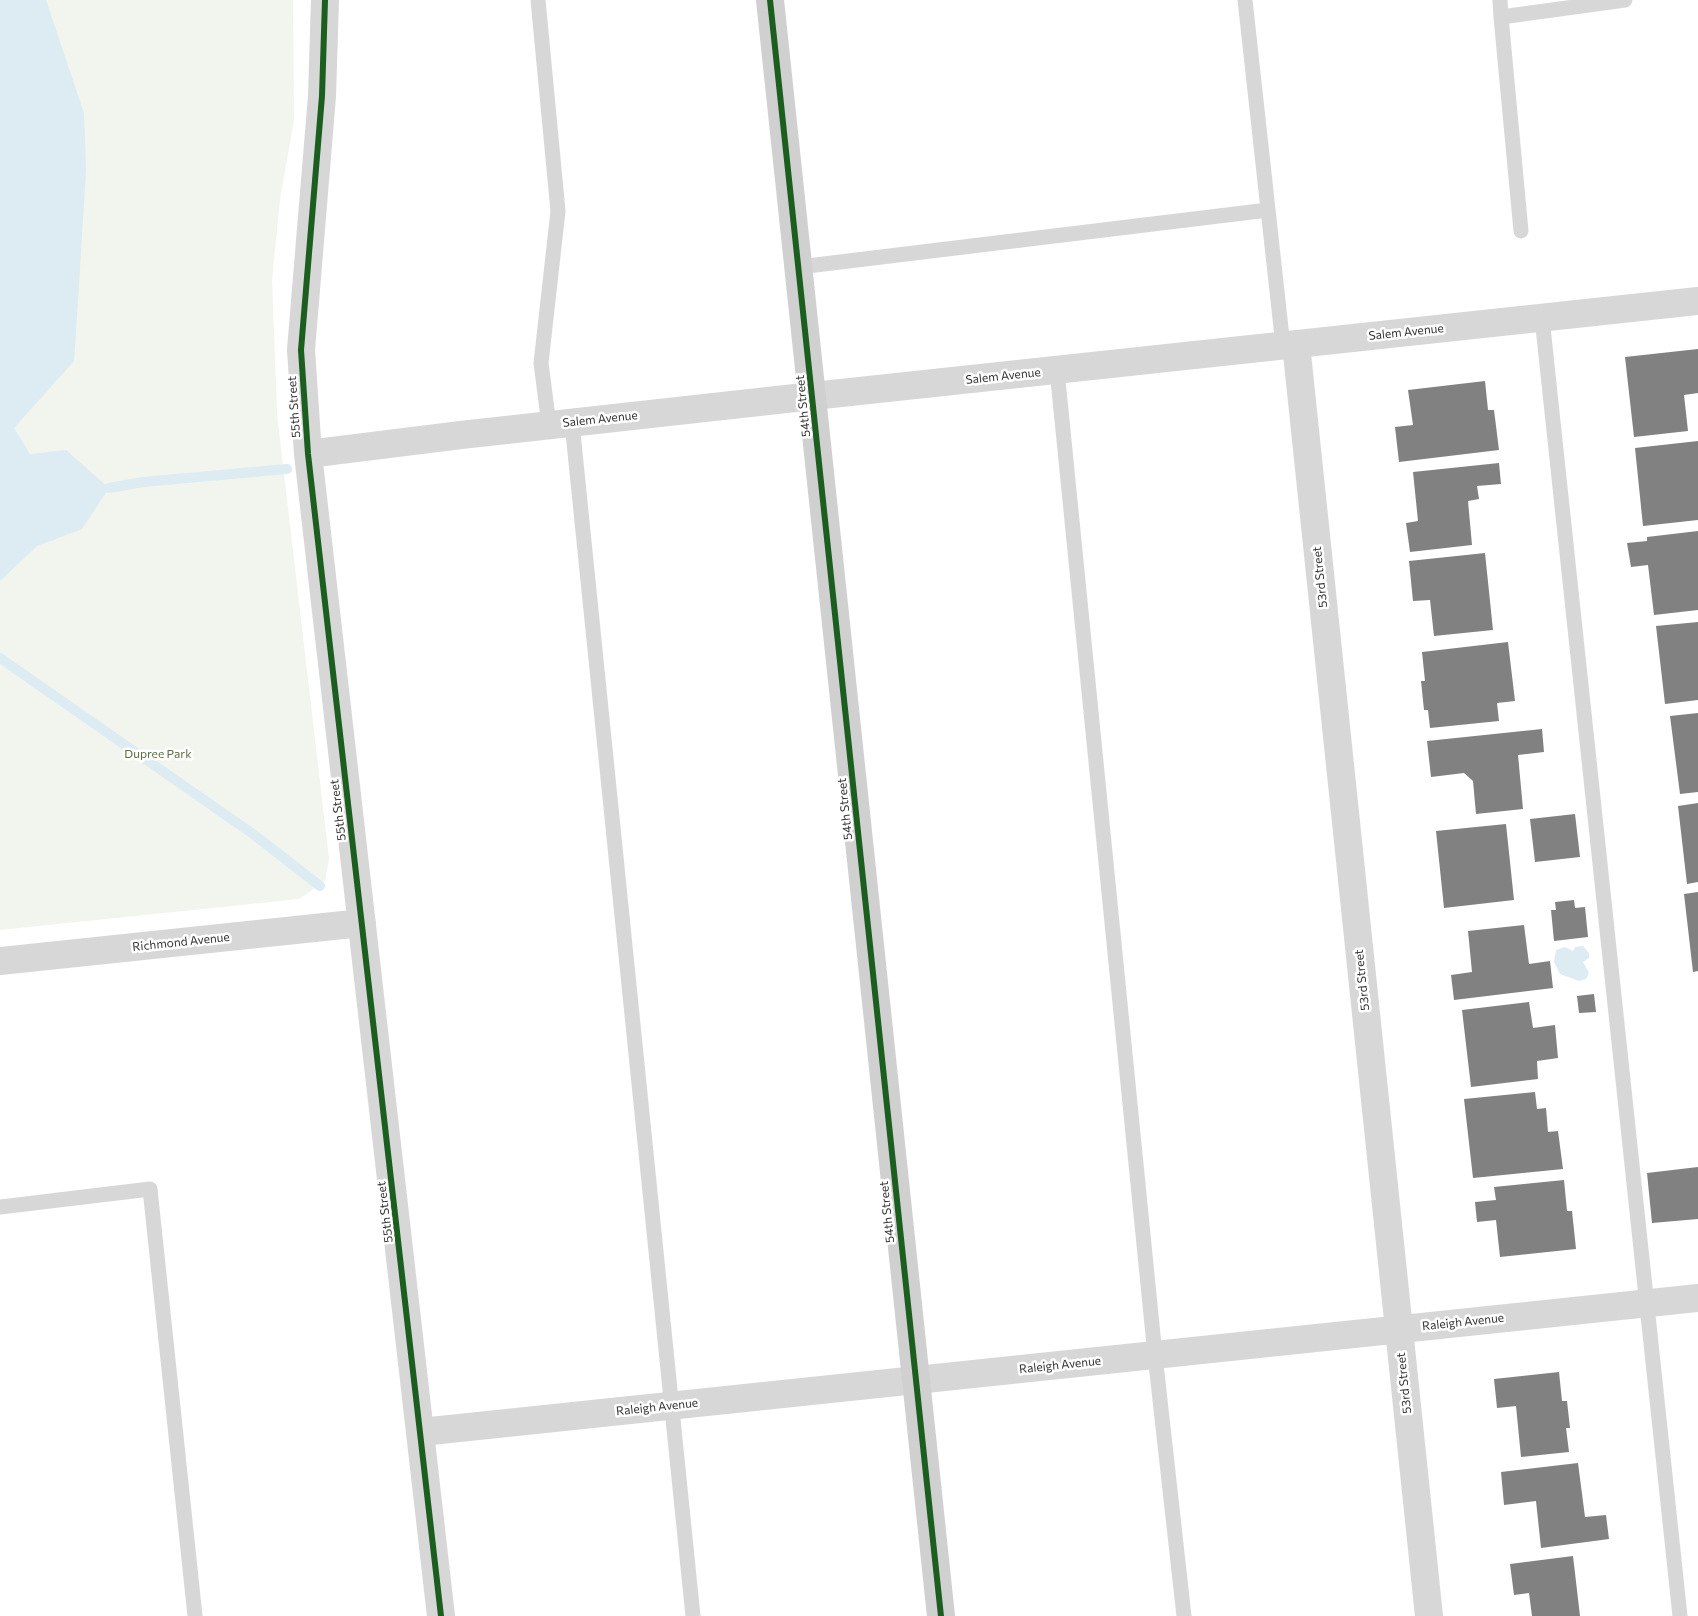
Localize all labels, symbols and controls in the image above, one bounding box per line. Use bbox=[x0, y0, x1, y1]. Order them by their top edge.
street label: Salem Avenue bbox=[1368, 321, 1444, 343]
street label: Salem Avenue bbox=[965, 365, 1041, 387]
street label: 54th Street bbox=[793, 374, 813, 438]
street label: 55th Street bbox=[285, 376, 303, 438]
street label: Salem Avenue bbox=[562, 408, 638, 430]
street label: 53rd Street bbox=[1310, 546, 1330, 608]
park label: Dupree Park bbox=[124, 747, 192, 761]
street label: 54th Street bbox=[835, 777, 855, 841]
street label: 55th Street bbox=[327, 778, 349, 842]
street label: Richmond Avenue bbox=[132, 930, 230, 954]
street label: 53rd Street bbox=[1352, 949, 1372, 1011]
street label: 55th Street bbox=[374, 1180, 396, 1244]
street label: 54th Street bbox=[877, 1180, 897, 1244]
street label: Raleigh Avenue bbox=[1421, 1311, 1505, 1333]
street label: 53rd Street bbox=[1394, 1352, 1414, 1414]
street label: Raleigh Avenue bbox=[1018, 1354, 1102, 1376]
street label: Raleigh Avenue bbox=[615, 1396, 699, 1418]

